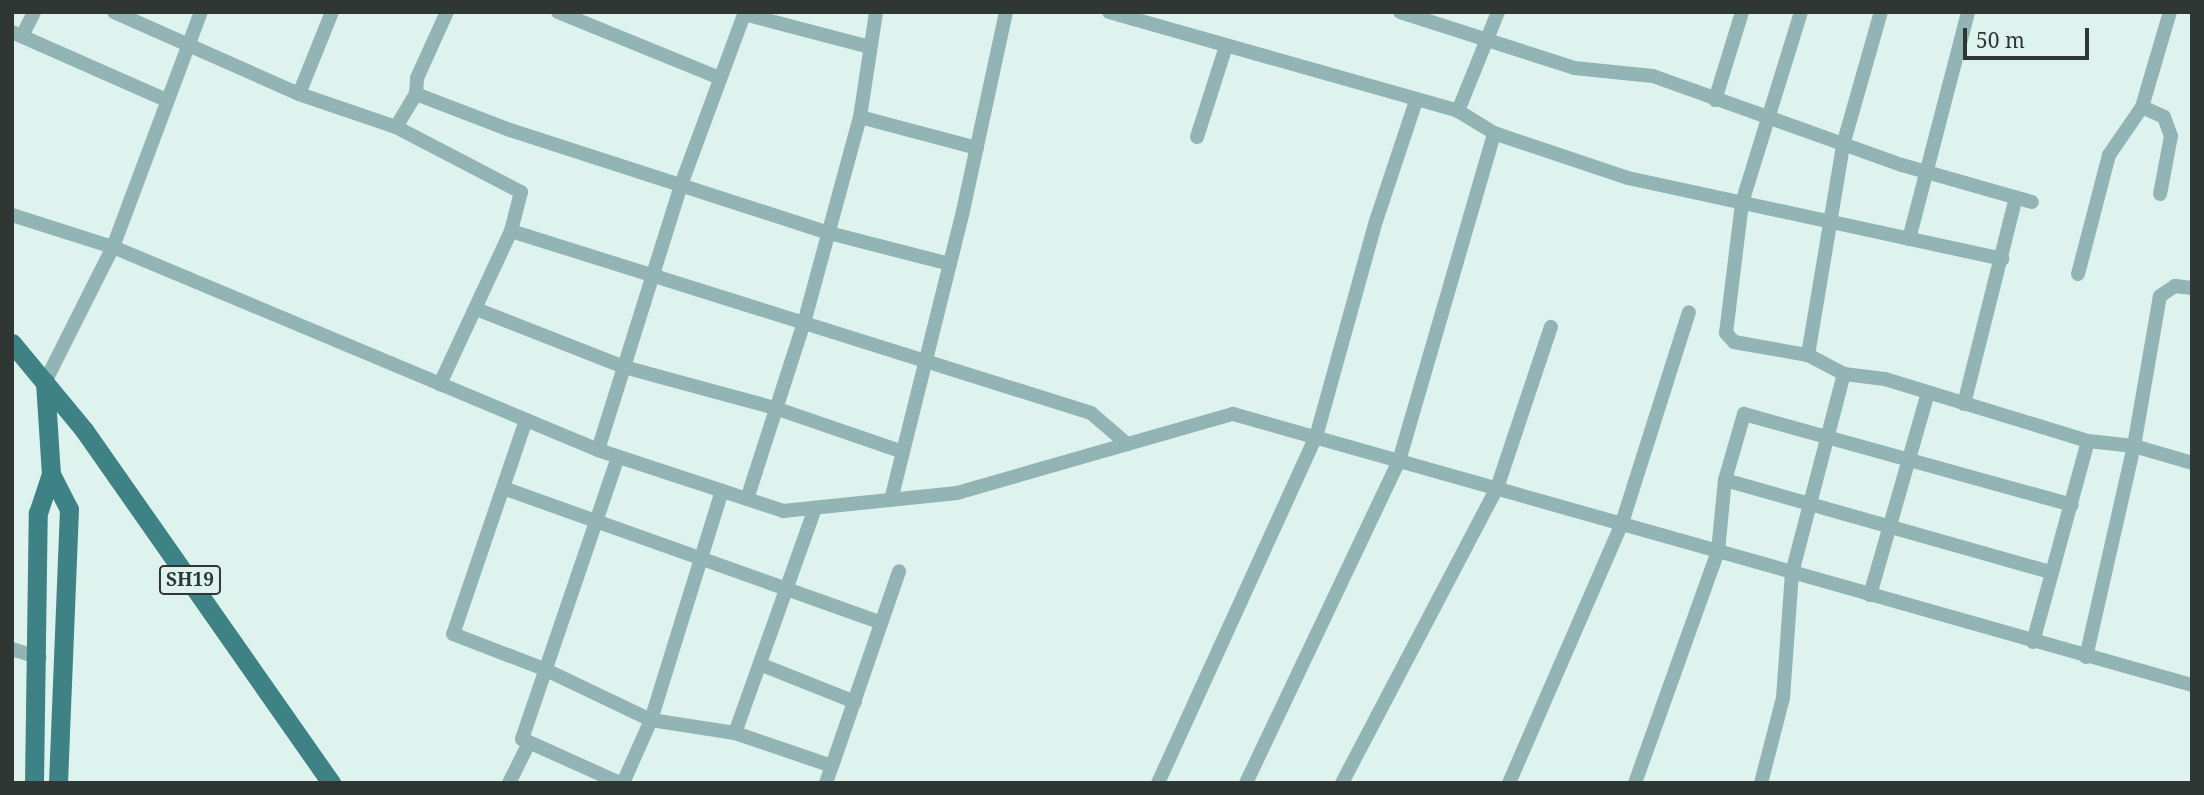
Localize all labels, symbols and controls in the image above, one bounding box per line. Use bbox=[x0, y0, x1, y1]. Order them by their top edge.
scale bar bbox=[1966, 14, 2092, 58]
text: 50 m bbox=[1976, 26, 2025, 54]
road number: SH19 bbox=[158, 565, 222, 596]

